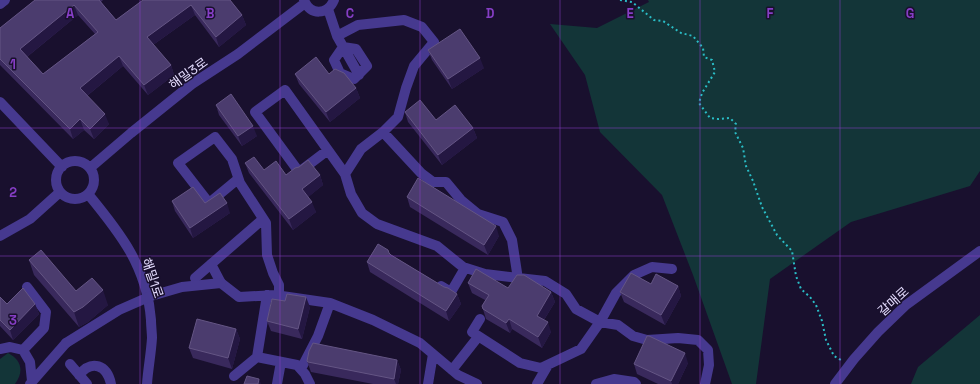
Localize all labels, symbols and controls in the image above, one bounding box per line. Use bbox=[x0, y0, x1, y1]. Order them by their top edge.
text: A bbox=[66, 5, 75, 22]
text: B bbox=[206, 5, 215, 22]
text: C bbox=[346, 5, 354, 22]
text: D bbox=[486, 5, 495, 22]
text: E bbox=[626, 5, 634, 22]
text: F bbox=[767, 5, 774, 22]
text: G bbox=[906, 5, 914, 22]
street label: 해밀3로 bbox=[166, 54, 211, 93]
text: 1 bbox=[10, 56, 16, 73]
text: 2 bbox=[9, 184, 17, 201]
street label: 해밀1로 bbox=[138, 256, 167, 300]
street label: 갈매로 bbox=[874, 283, 912, 320]
text: 3 bbox=[9, 312, 17, 329]

